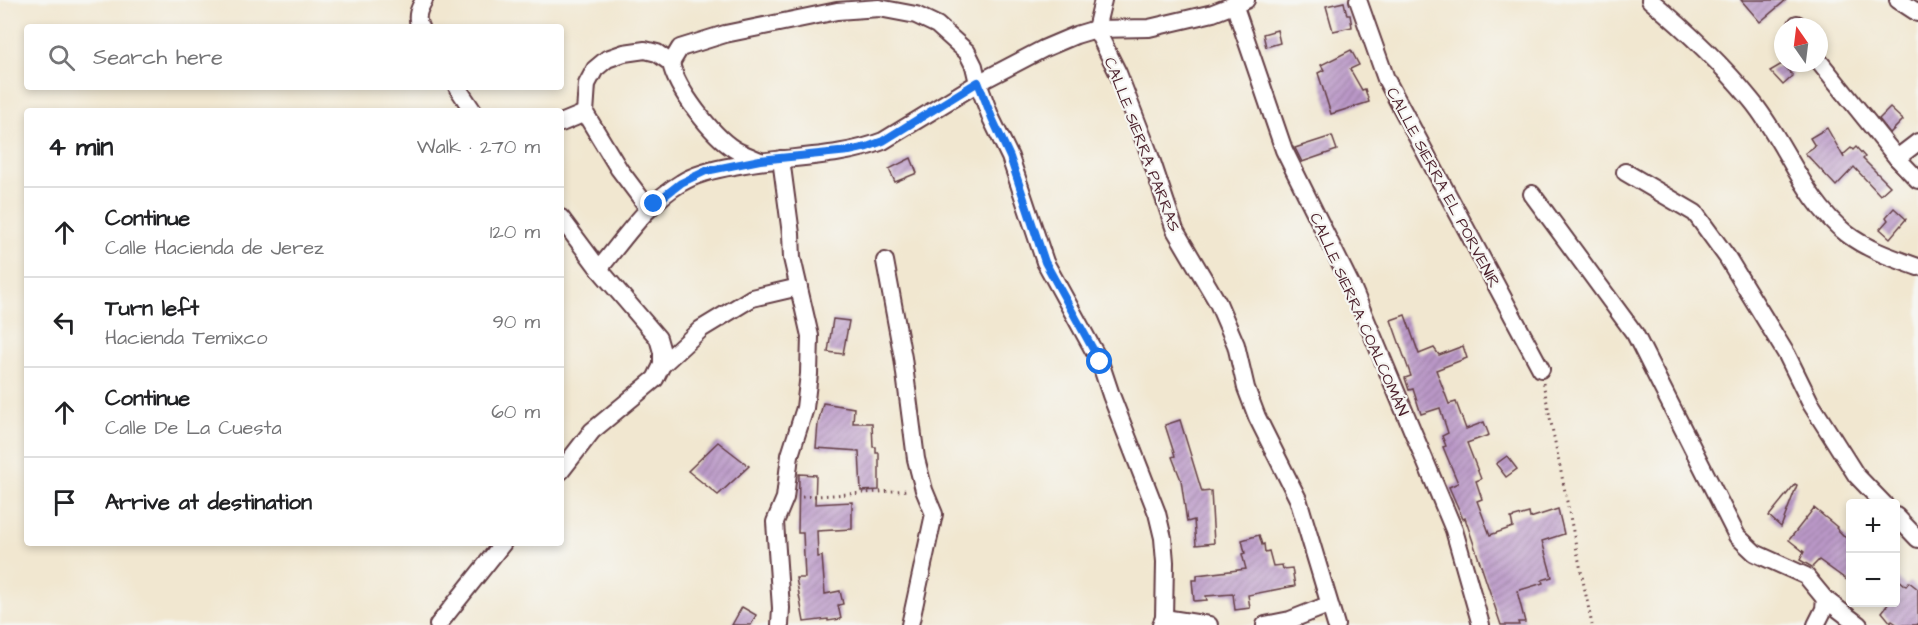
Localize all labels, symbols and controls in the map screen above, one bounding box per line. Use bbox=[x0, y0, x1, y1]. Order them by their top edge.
north arrow bbox=[1774, 18, 1828, 72]
search box bbox=[24, 24, 564, 90]
icon: search bbox=[45, 41, 78, 74]
text: Search here bbox=[93, 42, 223, 73]
street label: CALLE SIERRA PARRAS bbox=[1099, 54, 1185, 235]
street label: CALLE SIERRA EL PORVENIR bbox=[1381, 83, 1505, 291]
text: 4 min bbox=[48, 129, 113, 165]
text: Walk · 270 m bbox=[417, 133, 540, 161]
route end bbox=[640, 190, 666, 216]
text: Continue bbox=[105, 203, 190, 234]
street label: CALLE SIERRA COALCOMÁN bbox=[1304, 209, 1414, 419]
icon: ahead bbox=[48, 216, 81, 249]
text: 120 m bbox=[490, 218, 540, 246]
text: Calle Hacienda de Jerez bbox=[105, 234, 324, 262]
text: Turn left bbox=[105, 293, 199, 324]
icon: left bbox=[48, 306, 81, 339]
text: 90 m bbox=[492, 308, 540, 336]
text: Hacienda Temixco bbox=[105, 324, 267, 352]
route start bbox=[1086, 348, 1112, 374]
text: Continue bbox=[105, 383, 190, 414]
icon: ahead bbox=[48, 396, 81, 429]
text: 60 m bbox=[491, 398, 540, 426]
text: Calle De La Cuesta bbox=[105, 414, 282, 442]
icon: arrive bbox=[48, 486, 81, 519]
text: Arrive at destination bbox=[105, 487, 312, 518]
map controls bbox=[1846, 499, 1900, 607]
button: + bbox=[1846, 499, 1900, 553]
button: − bbox=[1846, 553, 1900, 607]

